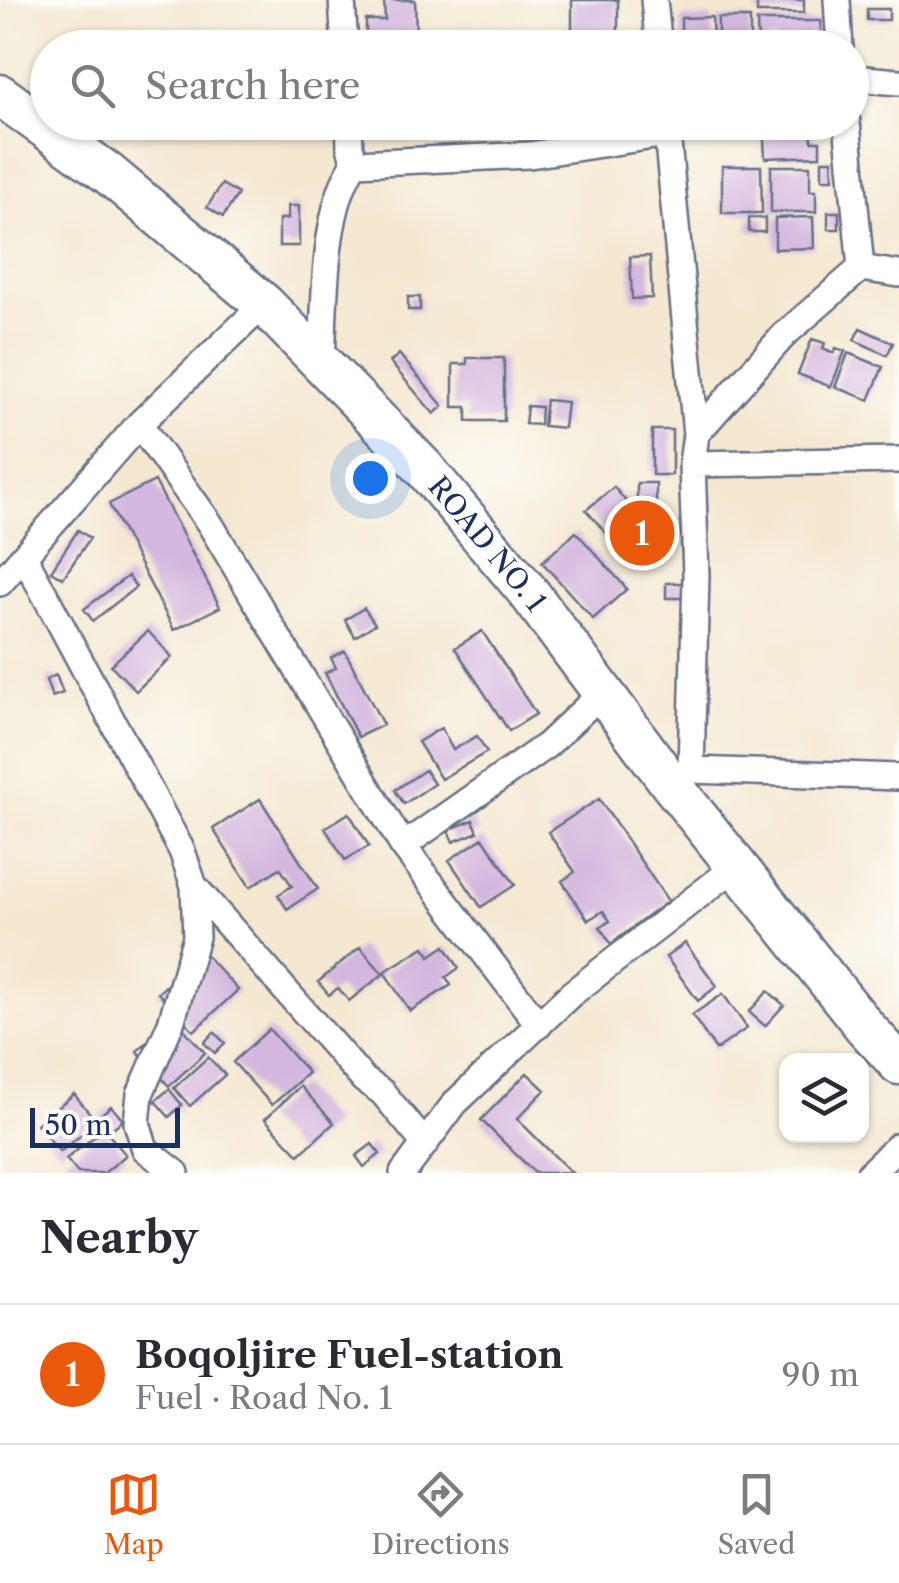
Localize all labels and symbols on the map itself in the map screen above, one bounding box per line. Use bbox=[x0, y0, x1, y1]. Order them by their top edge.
your location bbox=[345, 453, 396, 504]
street label: ROAD NO. 1 bbox=[421, 470, 554, 618]
pin: 1 bbox=[610, 496, 674, 570]
scale bar bbox=[30, 1103, 180, 1148]

